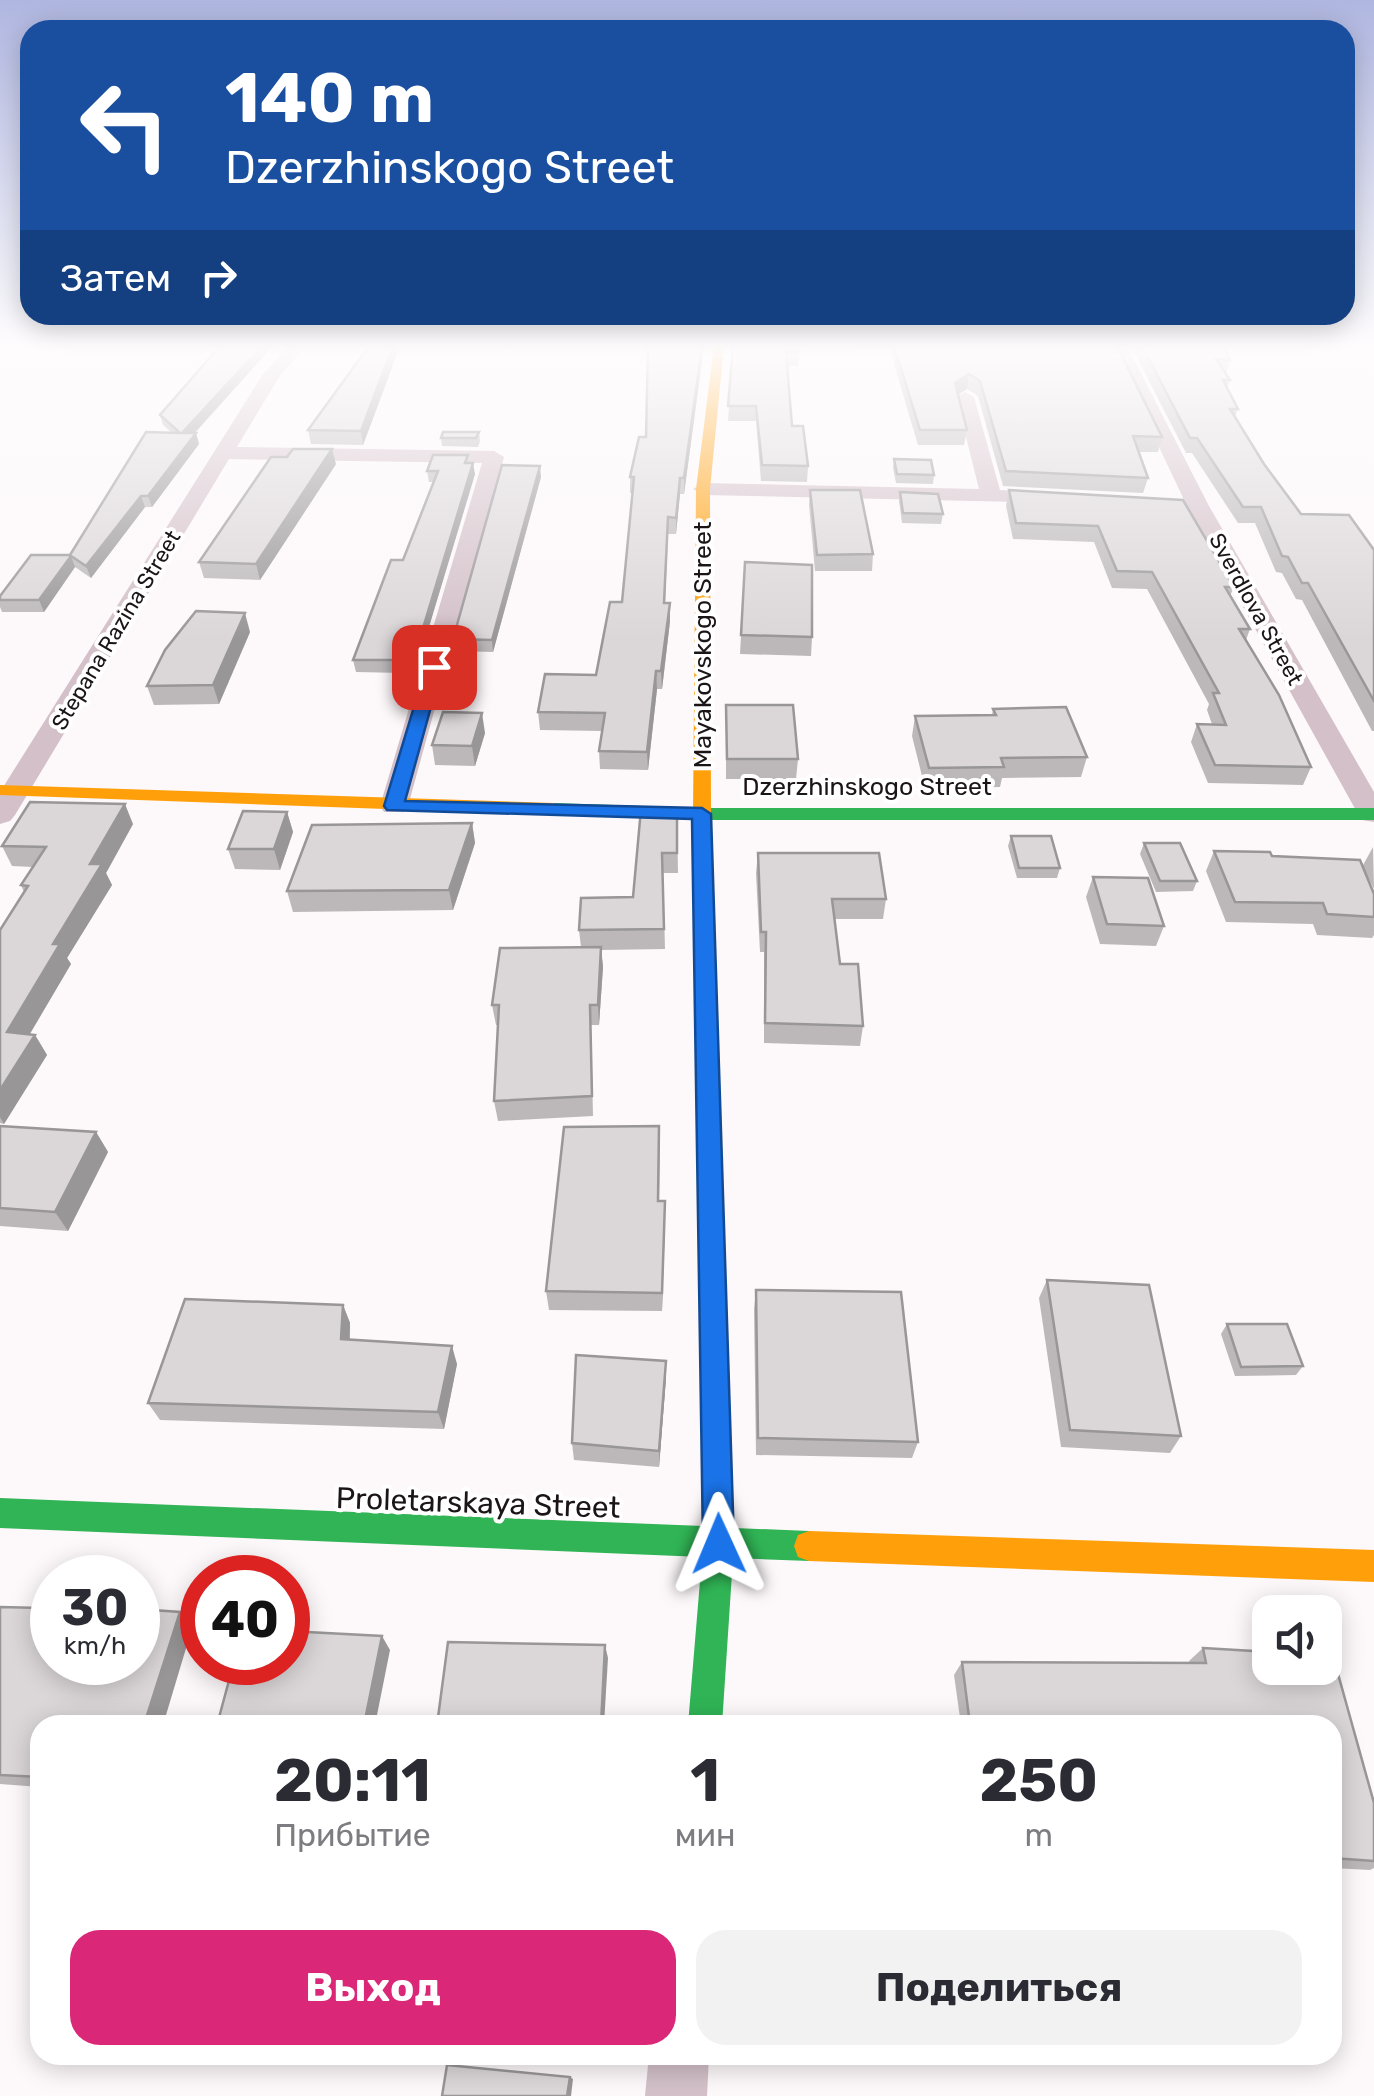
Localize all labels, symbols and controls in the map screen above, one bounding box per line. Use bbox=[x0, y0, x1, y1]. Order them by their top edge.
text: 140 m bbox=[225, 57, 434, 140]
icon: left bbox=[60, 60, 190, 190]
text: Dzerzhinskogo Street bbox=[225, 141, 674, 194]
icon: right bbox=[191, 250, 246, 305]
text: Затем bbox=[60, 255, 171, 301]
street label: Mayakovskogo Street bbox=[688, 521, 717, 769]
street label: Stepana Razina Street bbox=[46, 525, 187, 735]
street label: Sverdlova Street bbox=[1203, 528, 1309, 690]
pin bbox=[392, 625, 477, 710]
icon: arrive bbox=[407, 640, 462, 695]
street label: Dzerzhinskogo Street bbox=[742, 772, 992, 801]
street label: Proletarskaya Street bbox=[335, 1480, 621, 1526]
position arrow bbox=[667, 1492, 771, 1596]
speed limit sign: 40 bbox=[180, 1555, 310, 1685]
text: 30 bbox=[62, 1578, 128, 1638]
map controls bbox=[1252, 1595, 1342, 1685]
button: sound bbox=[1252, 1595, 1342, 1685]
text: km/h bbox=[64, 1631, 126, 1660]
text: 20:11 bbox=[274, 1745, 431, 1816]
text: 1 bbox=[690, 1745, 720, 1816]
text: 250 bbox=[980, 1745, 1098, 1816]
text: Прибытие bbox=[274, 1816, 431, 1854]
text: мин bbox=[675, 1816, 736, 1854]
text: m bbox=[1025, 1816, 1053, 1854]
button: Выход bbox=[70, 1930, 676, 2045]
button: Поделиться bbox=[696, 1930, 1302, 2045]

